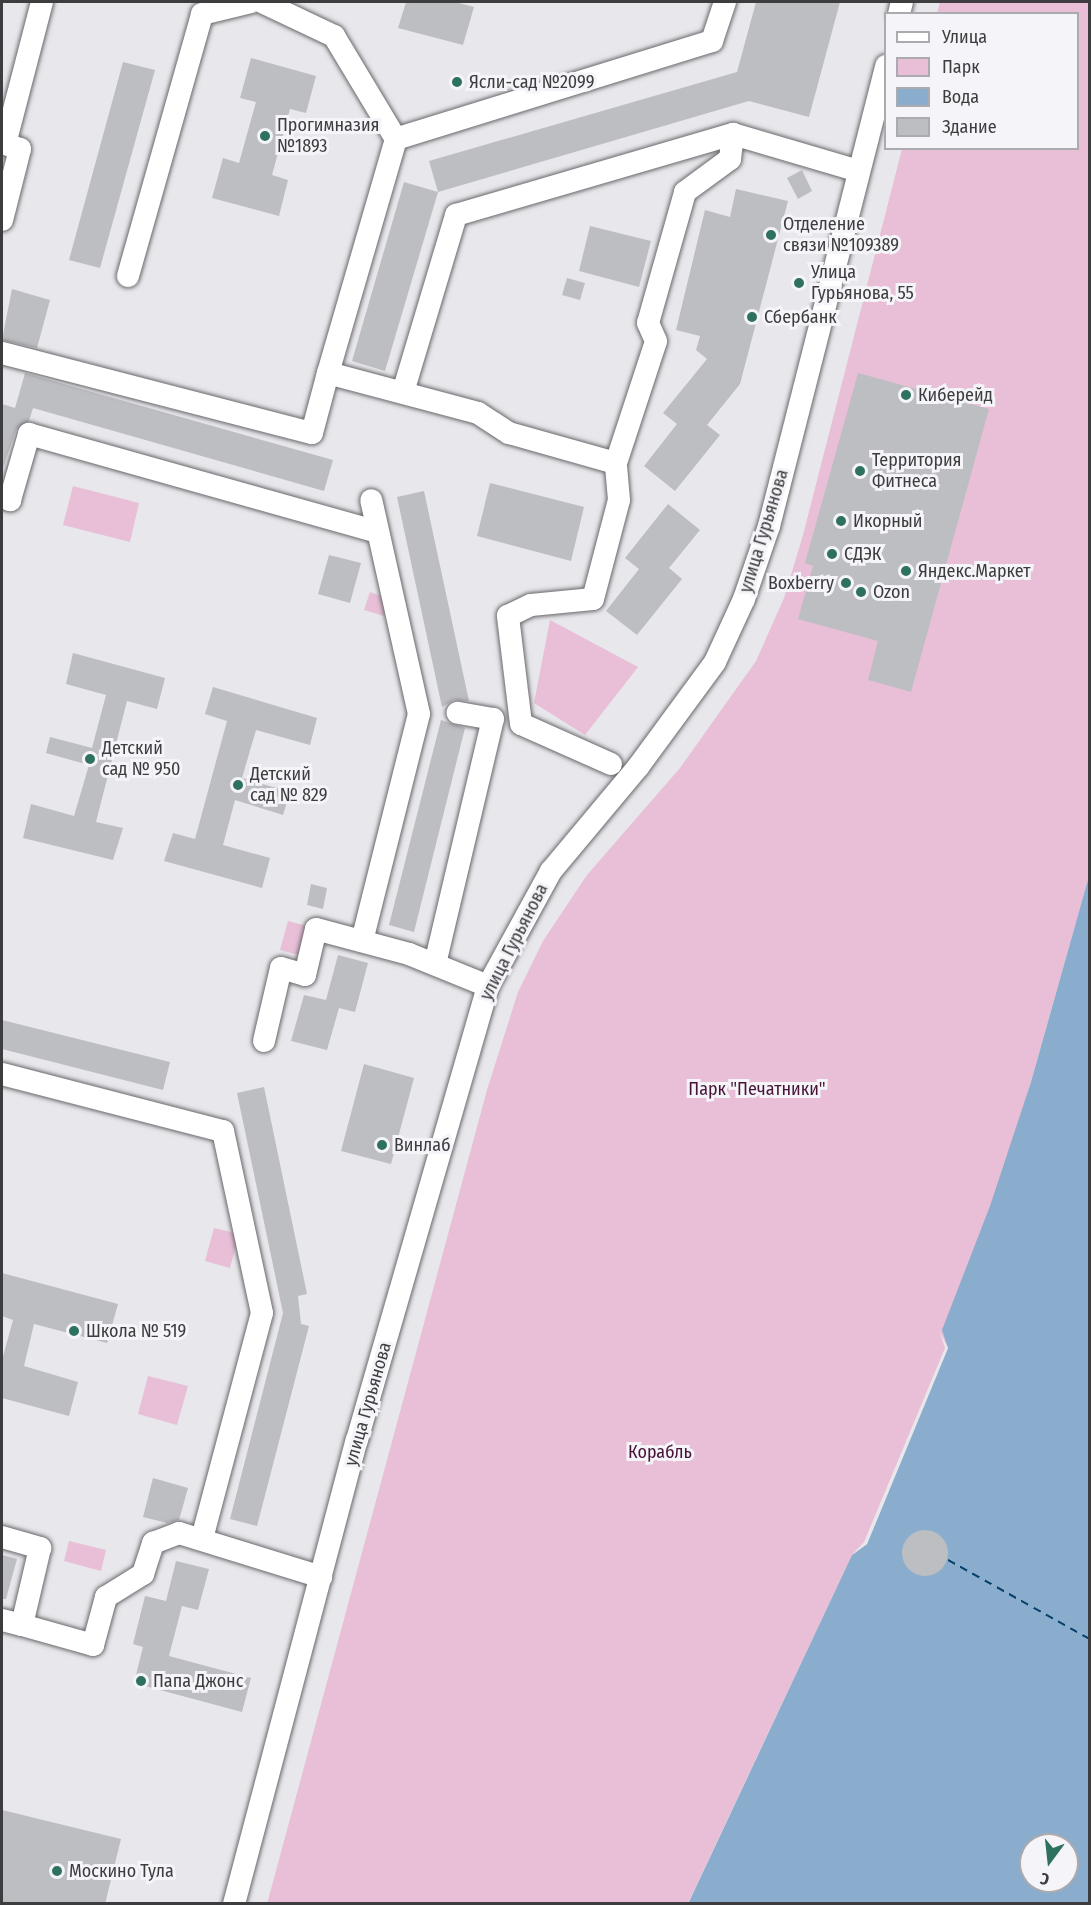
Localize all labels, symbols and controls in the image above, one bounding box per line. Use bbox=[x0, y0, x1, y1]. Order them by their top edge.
legend bbox=[884, 12, 1079, 150]
text: Улица bbox=[942, 26, 987, 48]
text: Парк bbox=[942, 56, 980, 78]
place label: Ясли-сад №2099 bbox=[469, 71, 595, 93]
marker: Ясли-сад №2099 bbox=[450, 75, 464, 89]
text: Вода bbox=[942, 86, 979, 108]
place label: Прогимназия №1893 bbox=[277, 115, 379, 158]
text: Здание bbox=[942, 116, 997, 138]
marker: Прогимназия №1893 bbox=[258, 129, 272, 143]
place label: Отделение связи №109389 bbox=[783, 214, 899, 256]
marker: Отделение связи №109389 bbox=[764, 228, 778, 242]
place label: Улица Гурьянова, 55 bbox=[811, 262, 914, 304]
marker: Улица Гурьянова, 55 bbox=[792, 276, 806, 290]
place label: Сбербанк bbox=[764, 306, 837, 328]
marker: Сбербанк bbox=[745, 310, 759, 324]
place label: Киберейд bbox=[918, 384, 993, 406]
marker: Киберейд bbox=[899, 388, 913, 402]
place label: Территория Фитнеса bbox=[872, 450, 962, 492]
marker: Территория Фитнеса bbox=[853, 464, 867, 478]
street label: улица Гурьянова bbox=[735, 467, 793, 595]
place label: Икорный bbox=[853, 510, 922, 532]
marker: Икорный bbox=[834, 514, 848, 528]
place label: СДЭК bbox=[844, 543, 881, 565]
marker: СДЭК bbox=[825, 547, 839, 561]
place label: Яндекс.Маркет bbox=[918, 560, 1031, 582]
marker: Яндекс.Маркет bbox=[899, 564, 913, 578]
place label: Boxberry bbox=[768, 572, 834, 594]
marker: Boxberry bbox=[839, 576, 853, 590]
place label: Ozon bbox=[873, 581, 910, 603]
marker: Ozon bbox=[854, 585, 868, 599]
place label: Детский сад № 950 bbox=[102, 738, 180, 780]
marker: Детский сад № 950 bbox=[83, 752, 97, 766]
place label: Детский сад № 829 bbox=[250, 764, 327, 806]
marker: Детский сад № 829 bbox=[231, 778, 245, 792]
street label: улица Гурьянова bbox=[475, 880, 553, 1004]
park label: Парк "Печатники" bbox=[688, 1078, 826, 1100]
place label: Винлаб bbox=[394, 1134, 451, 1156]
marker: Винлаб bbox=[375, 1138, 389, 1152]
place label: Школа № 519 bbox=[86, 1320, 186, 1342]
marker: Школа № 519 bbox=[67, 1324, 81, 1338]
street label: улица Гурьянова bbox=[340, 1340, 396, 1468]
park label: Корабль bbox=[628, 1441, 692, 1463]
place label: Папа Джонс bbox=[153, 1670, 243, 1692]
marker: Папа Джонс bbox=[134, 1674, 148, 1688]
north arrow bbox=[1019, 1833, 1079, 1893]
place label: Москино Тула bbox=[69, 1860, 174, 1882]
marker: Москино Тула bbox=[50, 1864, 64, 1878]
text: С bbox=[1038, 1869, 1051, 1889]

